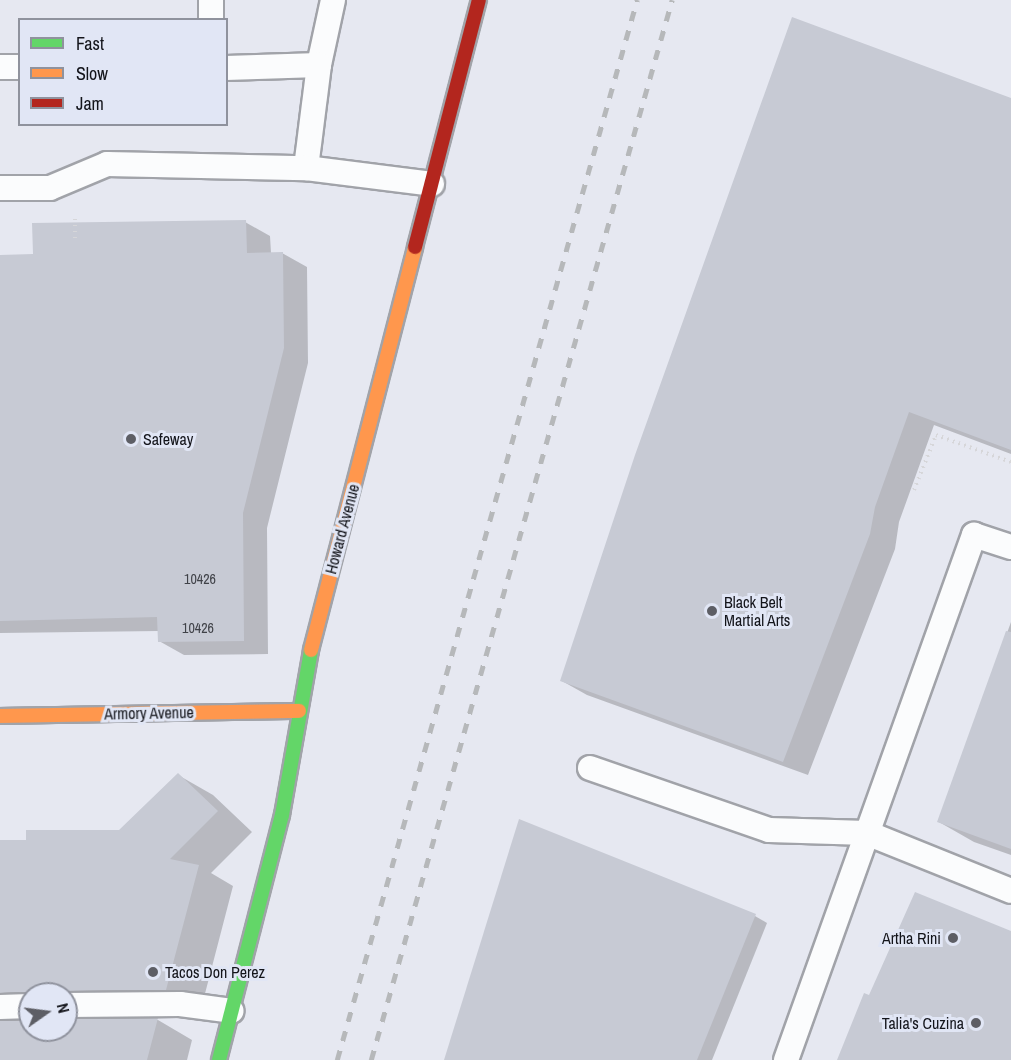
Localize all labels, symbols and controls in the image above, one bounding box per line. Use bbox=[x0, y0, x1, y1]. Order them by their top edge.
legend bbox=[18, 18, 228, 126]
text: Fast bbox=[76, 31, 104, 56]
text: Slow bbox=[76, 61, 108, 86]
text: Jam bbox=[76, 91, 104, 116]
place label: Safeway bbox=[143, 429, 193, 449]
marker: Safeway bbox=[124, 432, 138, 446]
street label: Howard Avenue bbox=[321, 482, 363, 576]
house number: 10426 bbox=[184, 571, 216, 587]
place label: Black Belt Martial Arts bbox=[724, 592, 791, 630]
marker: Black Belt Martial Arts bbox=[705, 604, 719, 618]
house number: 10426 bbox=[182, 620, 214, 636]
street label: Armory Avenue bbox=[104, 703, 194, 723]
place label: Artha Rini bbox=[882, 928, 941, 948]
marker: Artha Rini bbox=[946, 931, 960, 945]
place label: Tacos Don Perez bbox=[165, 962, 265, 982]
marker: Tacos Don Perez bbox=[146, 965, 160, 979]
north arrow bbox=[18, 982, 78, 1042]
text: N bbox=[52, 1001, 75, 1015]
place label: Talia's Cuzina bbox=[882, 1013, 964, 1033]
marker: Talia's Cuzina bbox=[969, 1016, 983, 1030]

